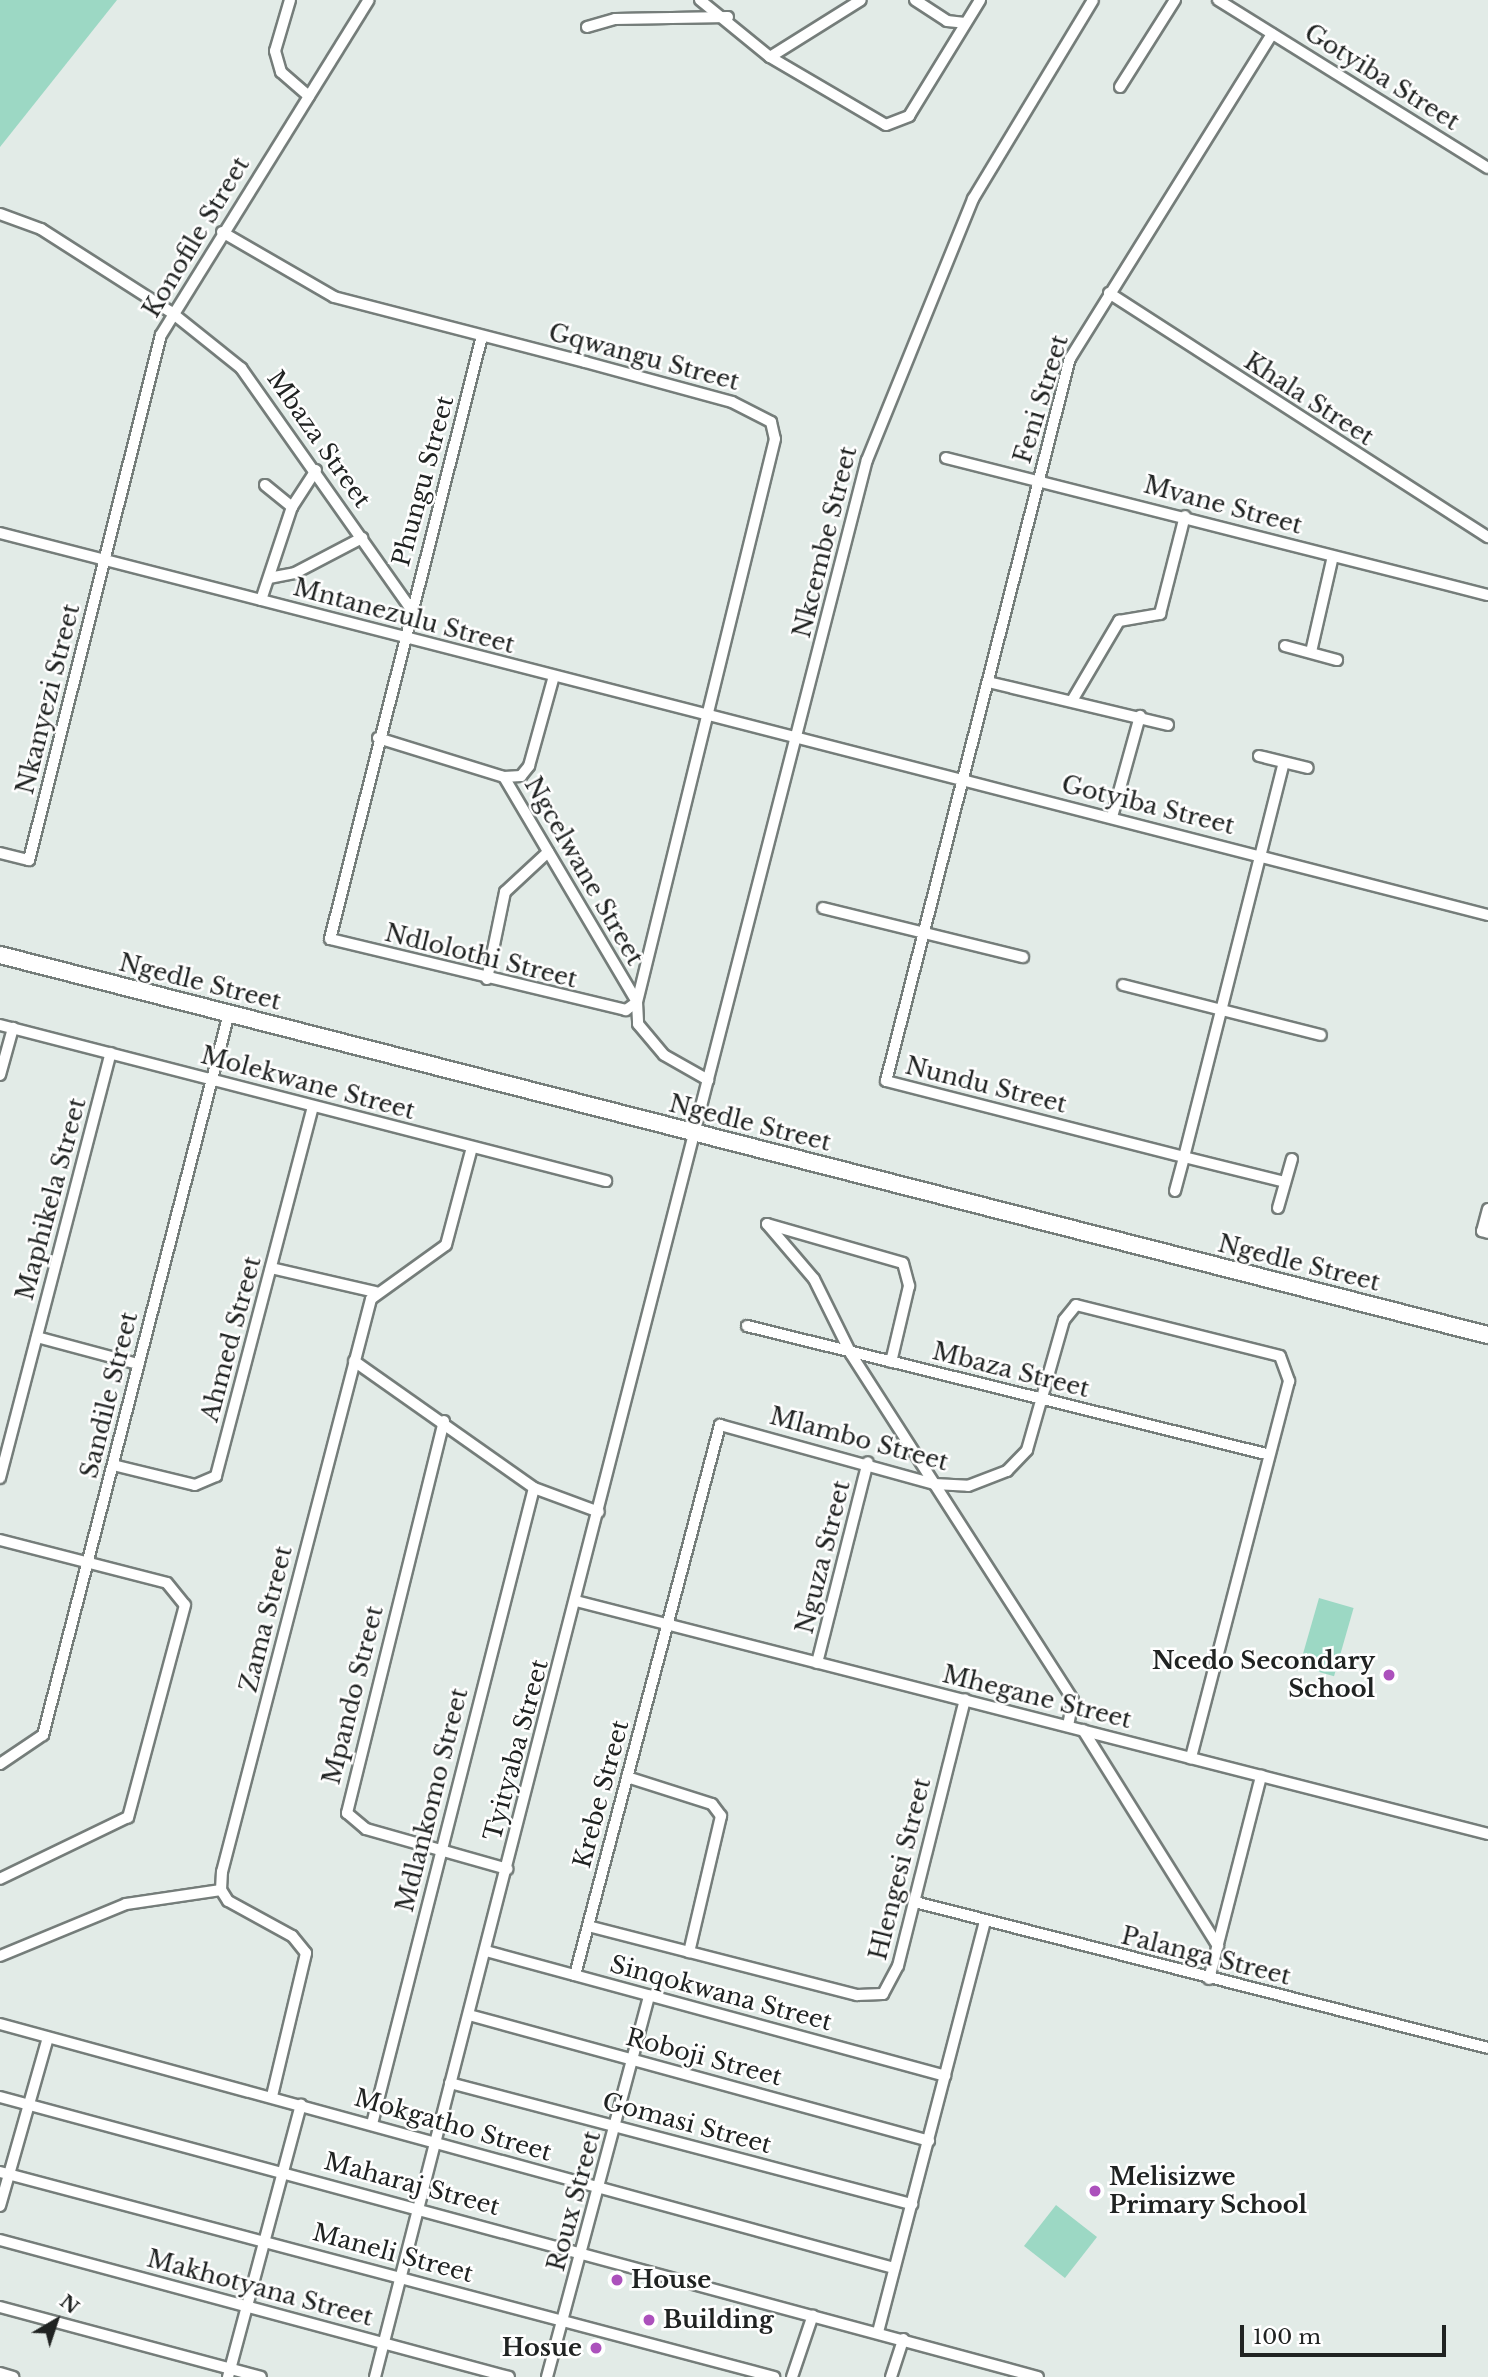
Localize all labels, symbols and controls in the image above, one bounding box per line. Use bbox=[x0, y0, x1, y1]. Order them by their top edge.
street label: Gotyiba Street bbox=[1299, 18, 1465, 136]
street label: Konofile Street bbox=[137, 152, 255, 322]
street label: Gqwangu Street bbox=[546, 318, 742, 396]
street label: Feni Street bbox=[1008, 331, 1074, 467]
street label: Khala Street bbox=[1239, 346, 1379, 452]
street label: Mbaza Street bbox=[261, 365, 377, 513]
street label: Phungu Street bbox=[386, 393, 460, 569]
street label: Nkcembe Street bbox=[787, 443, 863, 641]
street label: Mvane Street bbox=[1141, 470, 1305, 540]
street label: Mntanezulu Street bbox=[290, 573, 518, 659]
street label: Nkanyezi Street bbox=[10, 601, 86, 797]
street label: Gotyiba Street bbox=[1059, 770, 1237, 840]
street label: Ngcelwane Street bbox=[518, 772, 650, 970]
street label: Ndlolothi Street bbox=[382, 918, 580, 994]
street label: Ngedle Street bbox=[116, 948, 284, 1016]
street label: Molekwane Street bbox=[198, 1041, 418, 1125]
street label: Nundu Street bbox=[902, 1051, 1070, 1119]
street label: Ngedle Street bbox=[666, 1089, 834, 1157]
street label: Maphikela Street bbox=[10, 1095, 92, 1303]
street label: Ngedle Street bbox=[1215, 1229, 1383, 1297]
street label: Ahmed Street bbox=[195, 1253, 267, 1425]
street label: Sandile Street bbox=[74, 1309, 144, 1481]
street label: Mbaza Street bbox=[929, 1337, 1093, 1403]
street label: Mlambo Street bbox=[767, 1401, 951, 1477]
street label: Nguza Street bbox=[790, 1477, 856, 1637]
street label: Zama Street bbox=[234, 1543, 298, 1695]
street label: Mpando Street bbox=[317, 1603, 389, 1787]
place label: Ncedo Secondary School bbox=[1152, 1647, 1375, 1703]
street label: Tyityaba Street bbox=[478, 1656, 554, 1844]
street label: Mhegane Street bbox=[940, 1660, 1134, 1734]
marker: Ncedo Secondary School bbox=[1381, 1667, 1397, 1683]
street label: Mdlankomo Street bbox=[390, 1685, 474, 1915]
street label: Krebe Street bbox=[567, 1717, 635, 1871]
street label: Hlengesi Street bbox=[863, 1775, 937, 1963]
street label: Palanga Street bbox=[1118, 1921, 1294, 1991]
street label: Sinqokwana Street bbox=[607, 1949, 835, 2037]
street label: Roboji Street bbox=[623, 2022, 785, 2092]
street label: Mokgatho Street bbox=[351, 2083, 555, 2167]
street label: Gomasi Street bbox=[599, 2087, 775, 2159]
street label: Roux Street bbox=[541, 2128, 607, 2274]
street label: Maharaj Street bbox=[321, 2147, 503, 2221]
place label: Melisizwe Primary School bbox=[1109, 2163, 1308, 2219]
marker: Melisizwe Primary School bbox=[1087, 2183, 1103, 2199]
street label: Maneli Street bbox=[310, 2218, 476, 2288]
street label: Makhotyana Street bbox=[144, 2244, 376, 2332]
place label: House bbox=[631, 2266, 711, 2294]
marker: House bbox=[609, 2272, 625, 2288]
north arrow bbox=[21, 2286, 91, 2356]
text: N bbox=[55, 2290, 84, 2319]
place label: Building bbox=[663, 2306, 774, 2334]
scale bar bbox=[1243, 2310, 1450, 2354]
marker: Building bbox=[641, 2312, 657, 2328]
text: 100 m bbox=[1253, 2324, 1321, 2350]
place label: Hosue bbox=[502, 2334, 582, 2362]
marker: Hosue bbox=[588, 2340, 604, 2356]

